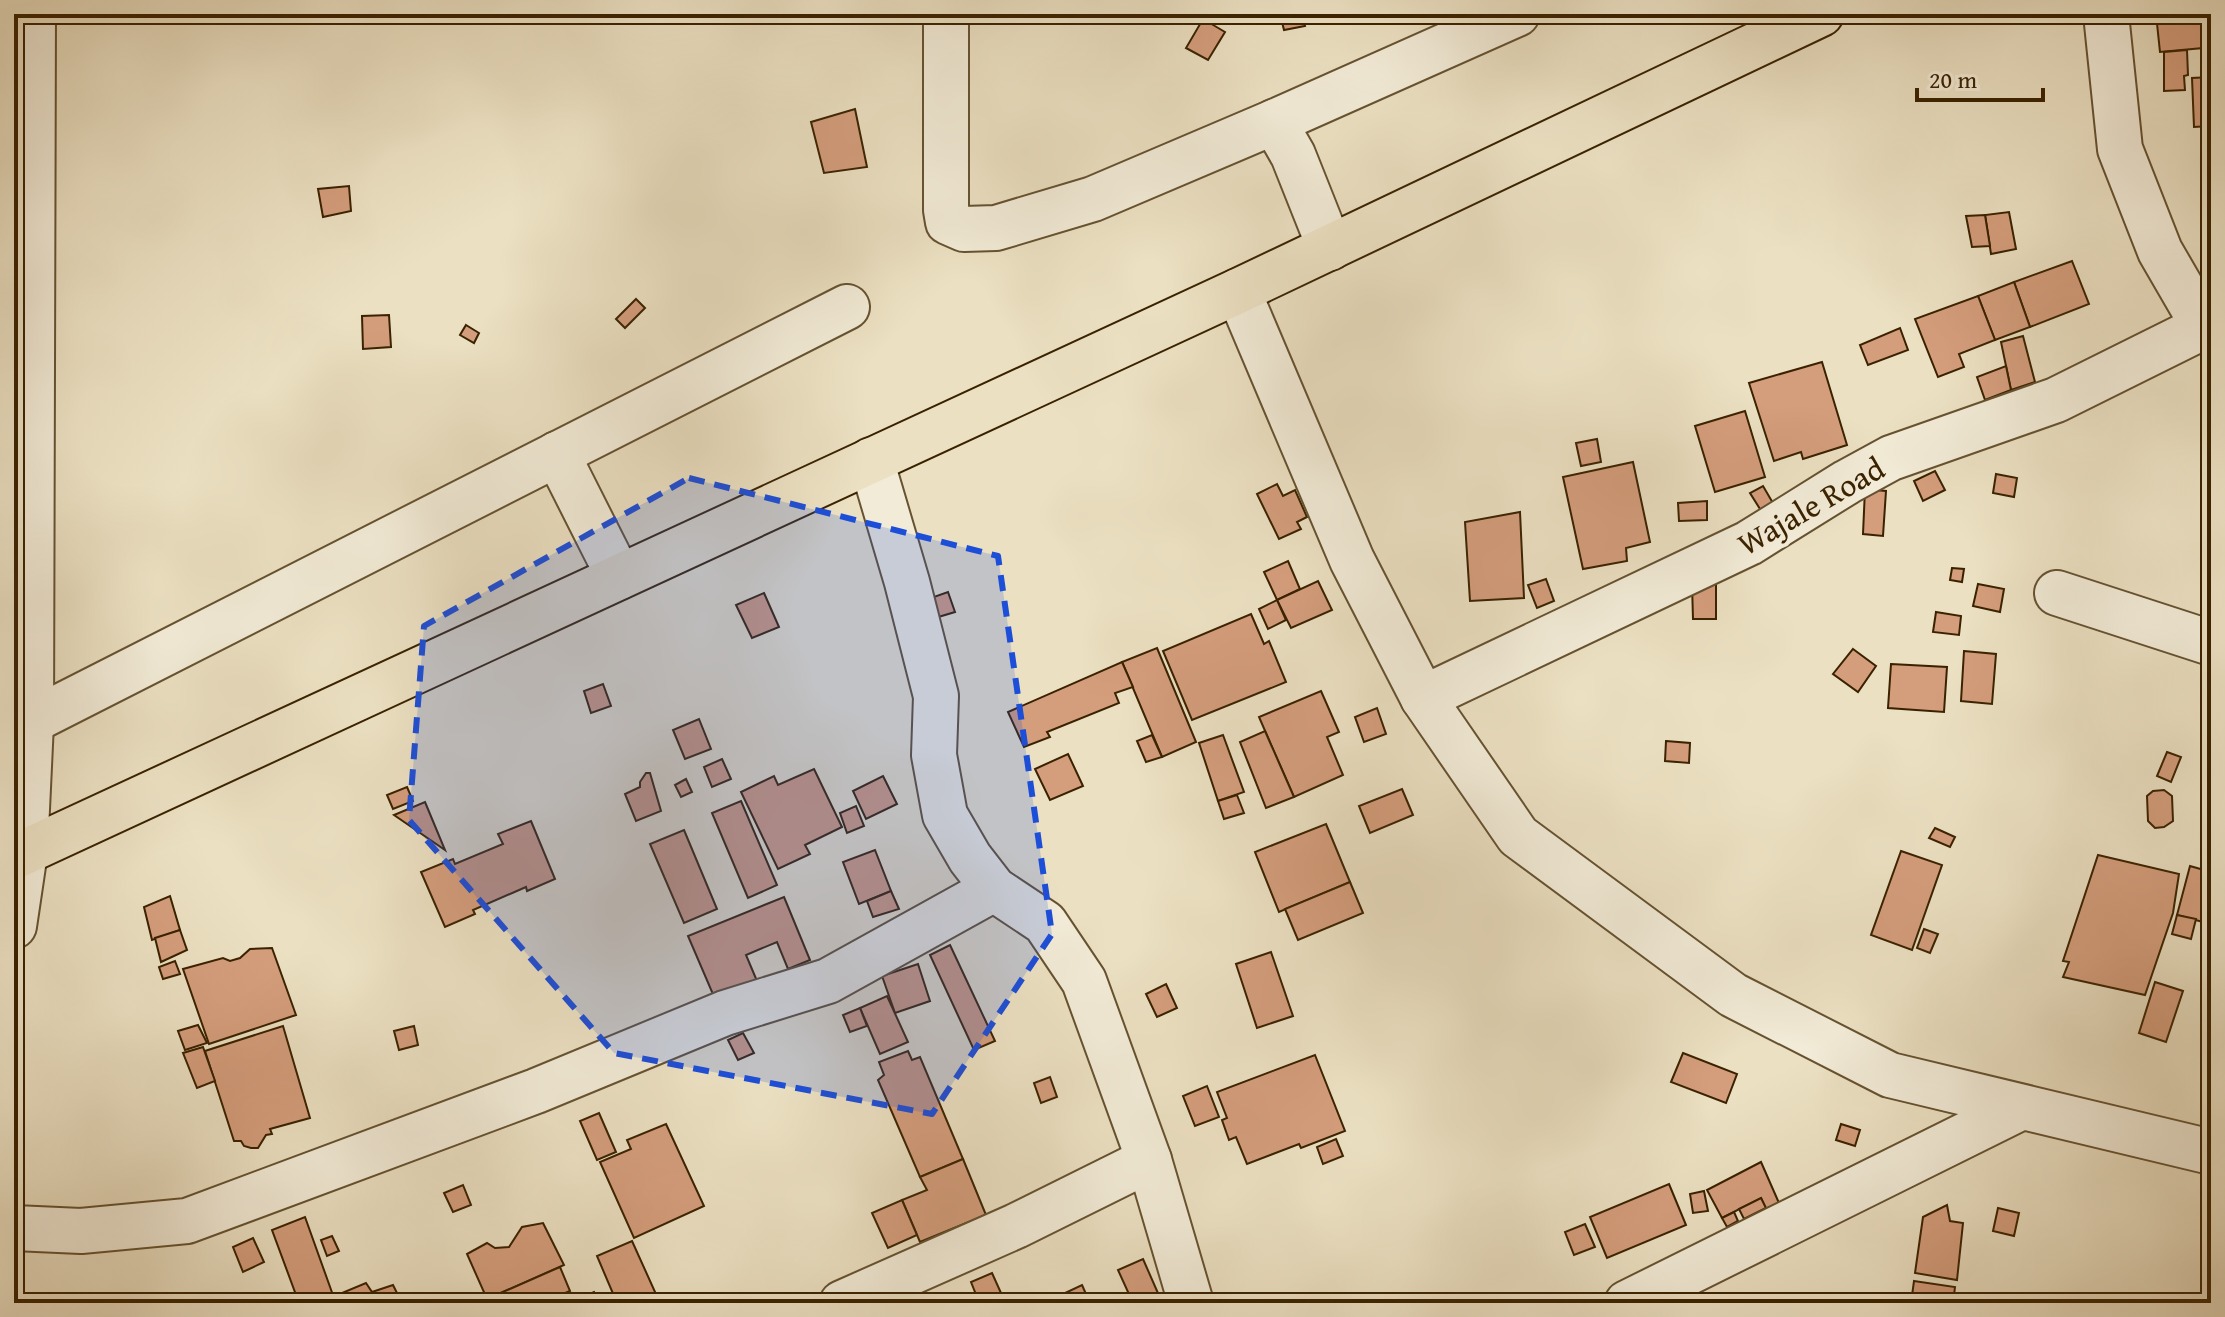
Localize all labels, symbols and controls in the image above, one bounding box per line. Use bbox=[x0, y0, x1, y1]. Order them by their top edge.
scale bar bbox=[1917, 52, 2043, 102]
text: 20 m bbox=[1929, 62, 1977, 97]
street label: Wajale Road bbox=[1729, 445, 1893, 567]

